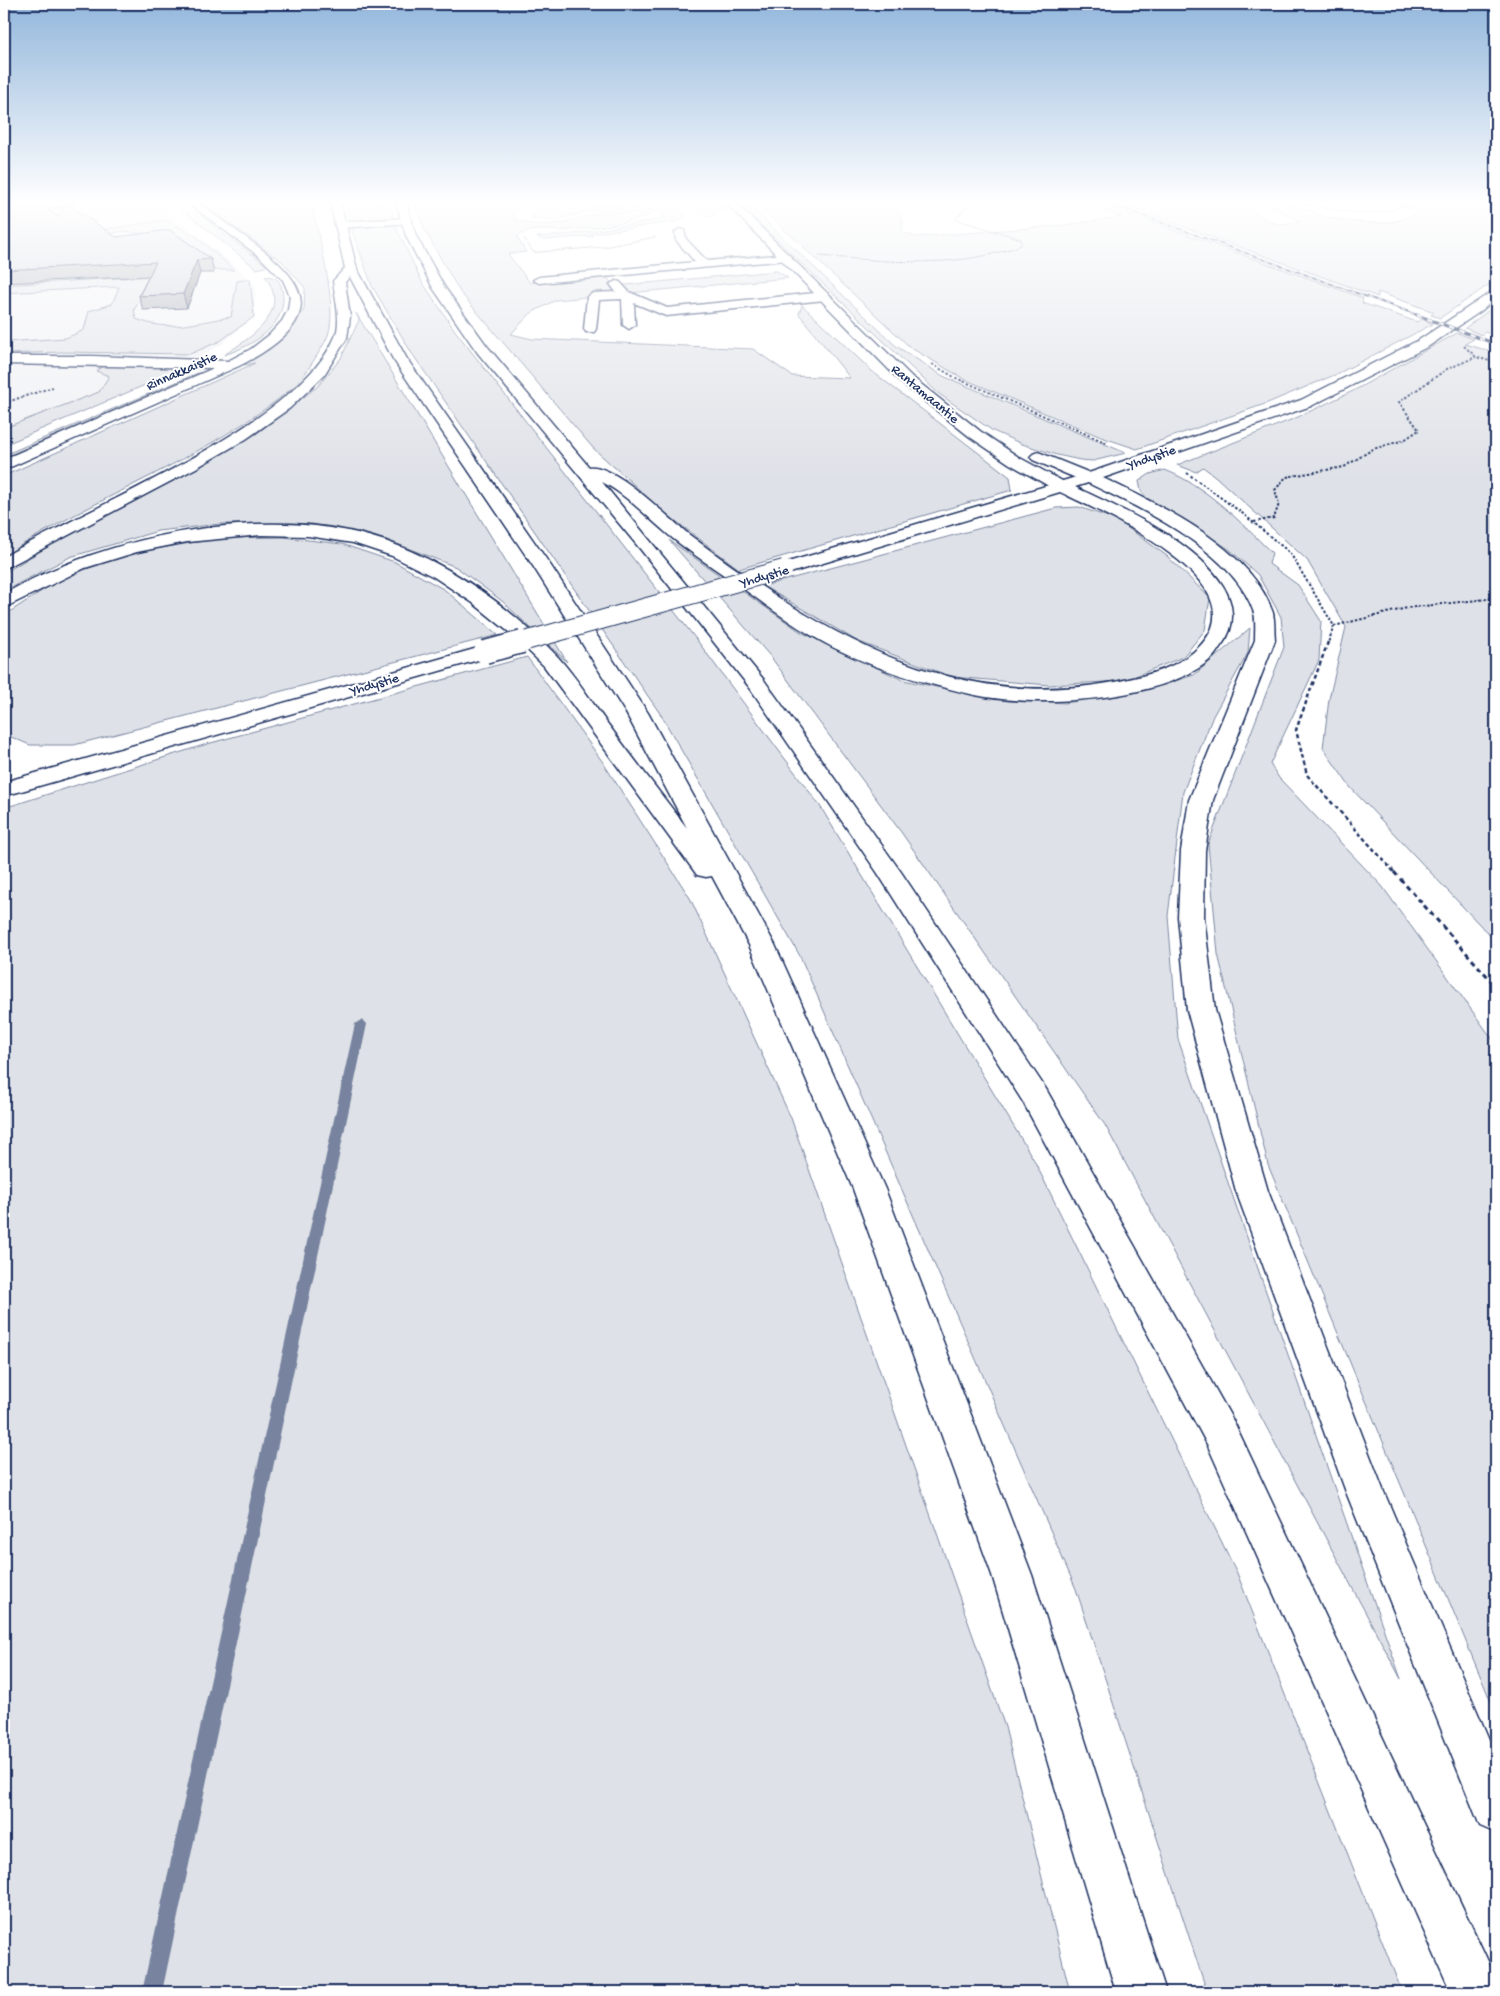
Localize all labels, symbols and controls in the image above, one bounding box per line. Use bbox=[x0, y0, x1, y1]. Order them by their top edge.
street label: Rinnakkaistie bbox=[144, 349, 221, 395]
street label: Rantamaantie bbox=[887, 362, 962, 429]
street label: Yhdystie bbox=[1123, 442, 1179, 475]
street label: Yhdystie bbox=[736, 562, 792, 593]
street label: Yhdystie bbox=[346, 670, 402, 701]

